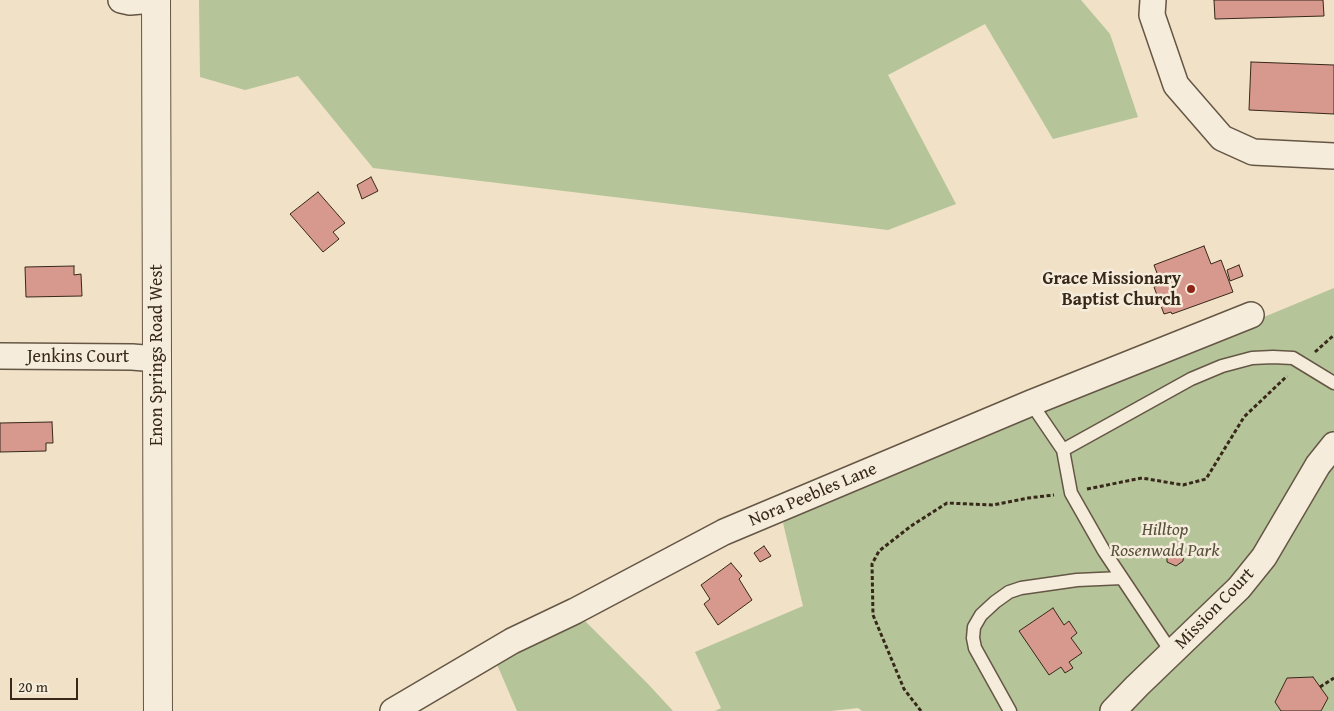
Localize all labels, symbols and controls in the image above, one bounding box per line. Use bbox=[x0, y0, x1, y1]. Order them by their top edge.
street label: Enon Springs Road West bbox=[146, 264, 168, 446]
place label: Grace Missionary Baptist Church bbox=[1043, 268, 1181, 310]
marker: Grace Missionary Baptist Church bbox=[1185, 283, 1197, 295]
street label: Jenkins Court bbox=[27, 346, 129, 368]
street label: Nora Peebles Lane bbox=[746, 458, 880, 532]
park label: Hilltop Rosenwald Park bbox=[1111, 519, 1219, 562]
street label: Mission Court bbox=[1171, 564, 1259, 654]
scale bar bbox=[12, 668, 80, 700]
text: 20 m bbox=[18, 676, 48, 697]

